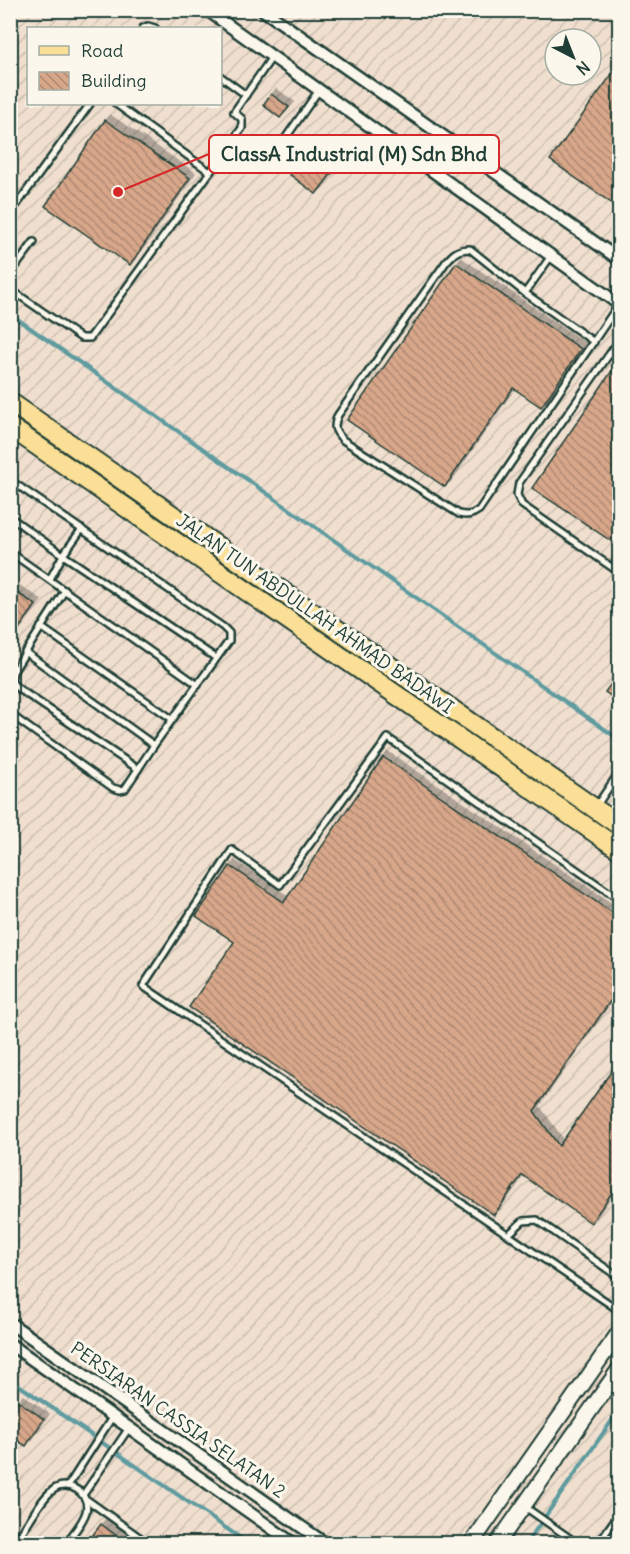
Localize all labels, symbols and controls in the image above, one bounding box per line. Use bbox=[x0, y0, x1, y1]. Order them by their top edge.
legend bbox=[27, 27, 222, 105]
north arrow bbox=[543, 27, 603, 87]
text: Road bbox=[81, 39, 124, 62]
text: N bbox=[572, 57, 594, 79]
text: Building bbox=[81, 69, 146, 92]
callout: ClassA Industrial (M) Sdn Bhd bbox=[209, 135, 499, 173]
text: ClassA Industrial (M) Sdn Bhd bbox=[221, 141, 487, 166]
street label: JALAN TUN ABDULLAH AHMAD BADAWI bbox=[172, 509, 458, 719]
street label: PERSIARAN CASSIA SELATAN 2 bbox=[66, 1336, 290, 1503]

